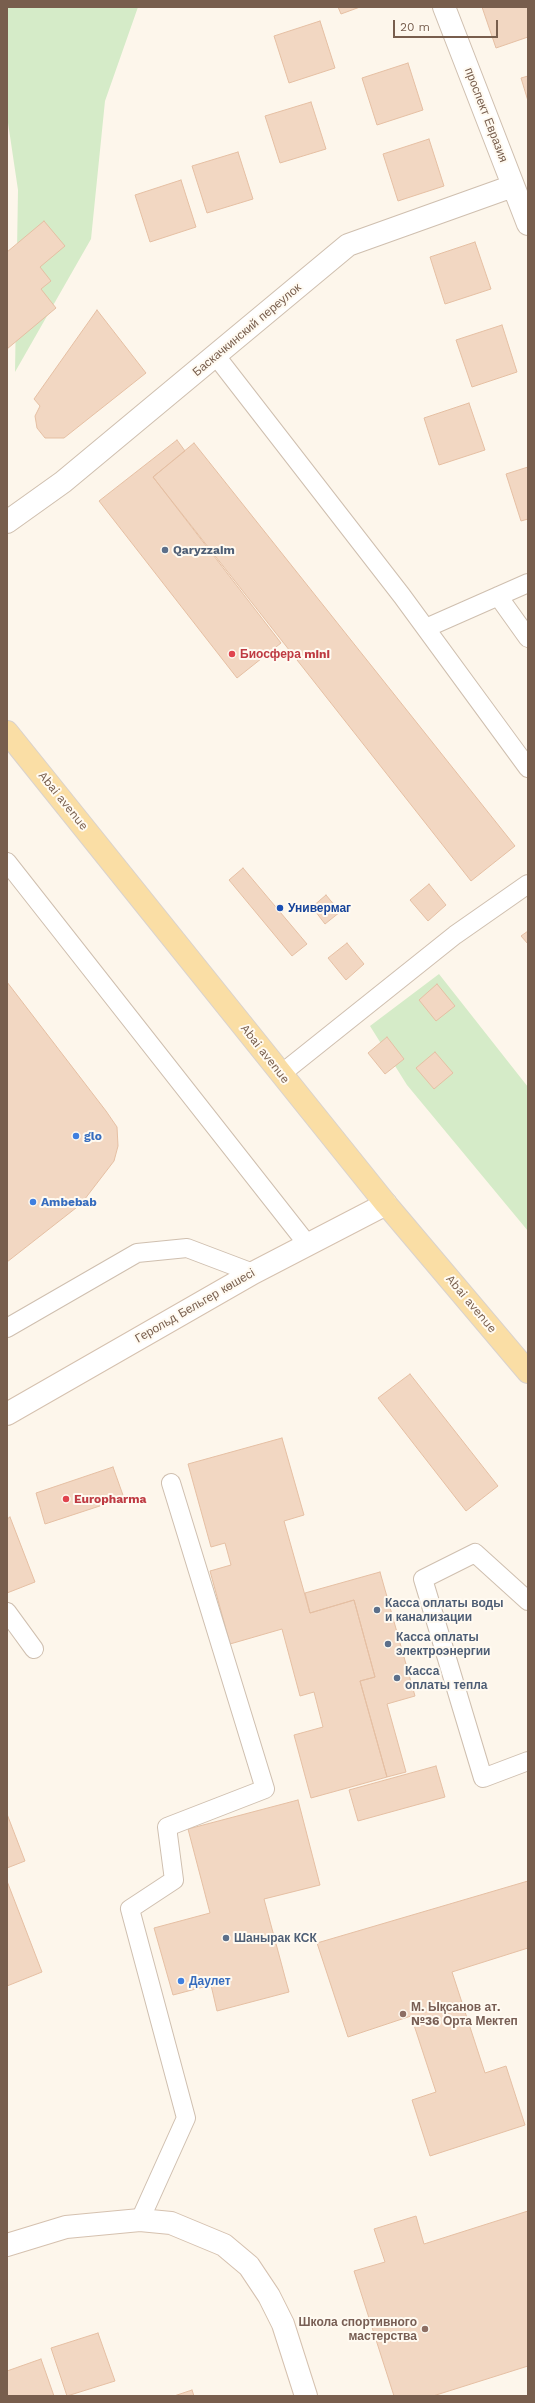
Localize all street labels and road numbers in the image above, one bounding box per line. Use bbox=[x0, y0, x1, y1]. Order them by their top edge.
street label: проспект Евразия bbox=[461, 66, 511, 164]
street label: Баскачкинский переулок bbox=[190, 280, 304, 380]
street label: Abai avenue bbox=[35, 769, 91, 833]
street label: Abai avenue bbox=[237, 1022, 293, 1086]
street label: Герольд Бельгер көшесі bbox=[133, 1266, 257, 1346]
street label: Abai avenue bbox=[443, 1272, 499, 1336]

